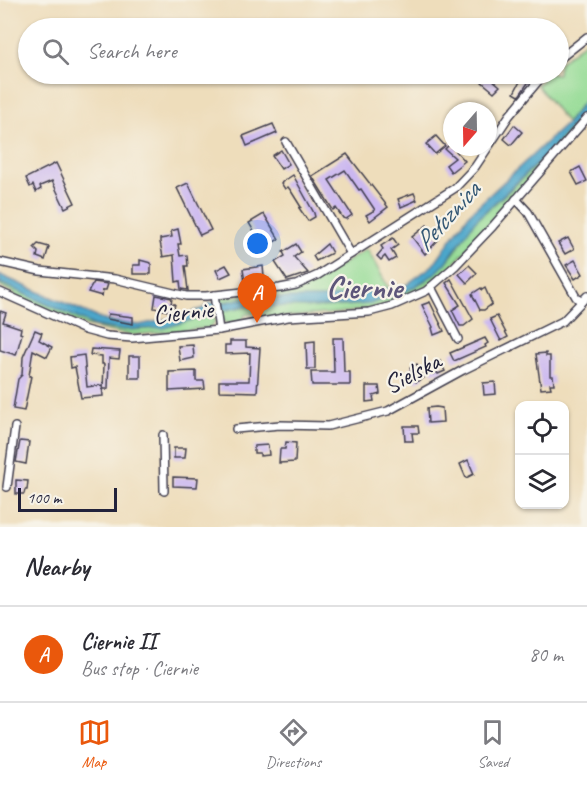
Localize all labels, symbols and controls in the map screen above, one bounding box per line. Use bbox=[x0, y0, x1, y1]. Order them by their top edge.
search box bbox=[18, 18, 569, 84]
icon: search bbox=[39, 35, 72, 68]
text: Search here bbox=[87, 37, 177, 65]
north arrow bbox=[443, 102, 497, 156]
water label: Pełcznica bbox=[407, 172, 489, 258]
your location bbox=[243, 229, 272, 258]
district label: Ciernie bbox=[326, 267, 405, 308]
pin: A bbox=[238, 274, 276, 323]
street label: Ciernie bbox=[151, 292, 217, 332]
street label: Sielska bbox=[378, 343, 448, 402]
map controls bbox=[515, 401, 569, 509]
button: locate bbox=[515, 401, 569, 455]
button: layers bbox=[515, 455, 569, 509]
scale bar bbox=[18, 485, 117, 513]
text: 100 m bbox=[27, 488, 61, 508]
text: Nearby bbox=[24, 550, 89, 583]
text: Ciernie II bbox=[81, 628, 157, 656]
text: A bbox=[38, 642, 49, 667]
text: 80 m bbox=[529, 642, 563, 667]
text: Bus stop · Ciernie bbox=[81, 656, 198, 681]
tab: Map bbox=[78, 716, 111, 772]
tab: Directions bbox=[266, 716, 321, 772]
tab: Saved bbox=[476, 716, 509, 772]

